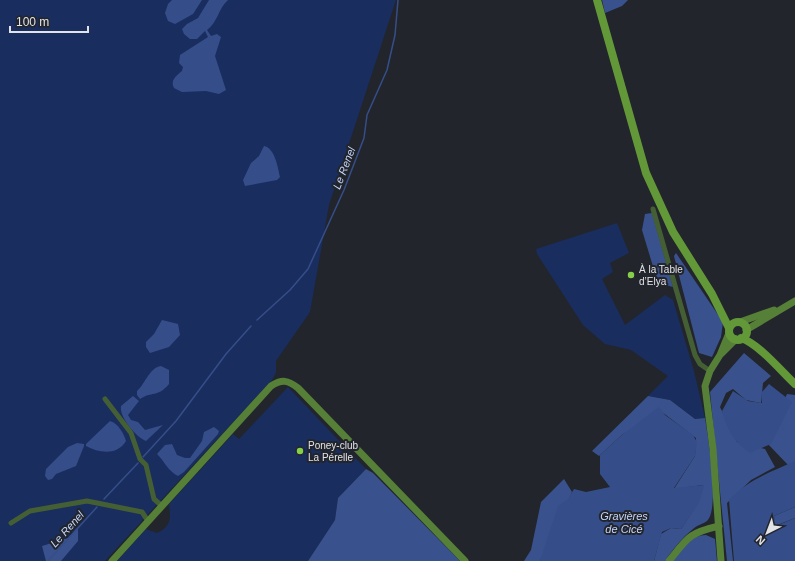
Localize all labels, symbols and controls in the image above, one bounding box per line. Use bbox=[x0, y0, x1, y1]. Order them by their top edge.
scale bar bbox=[10, 8, 88, 34]
text: 100 m bbox=[16, 15, 49, 29]
water label: Le Renel bbox=[331, 145, 358, 191]
place label: À la Table d’Elya bbox=[639, 263, 683, 287]
marker: À la Table d’Elya bbox=[626, 270, 636, 280]
place label: Poney-club La Pérelle bbox=[308, 440, 358, 463]
marker: Poney-club La Pérelle bbox=[295, 446, 305, 456]
water label: Le Renel bbox=[48, 508, 87, 549]
water label: Gravières de Cicé bbox=[600, 510, 648, 535]
north arrow bbox=[747, 513, 787, 553]
text: N bbox=[753, 533, 767, 548]

